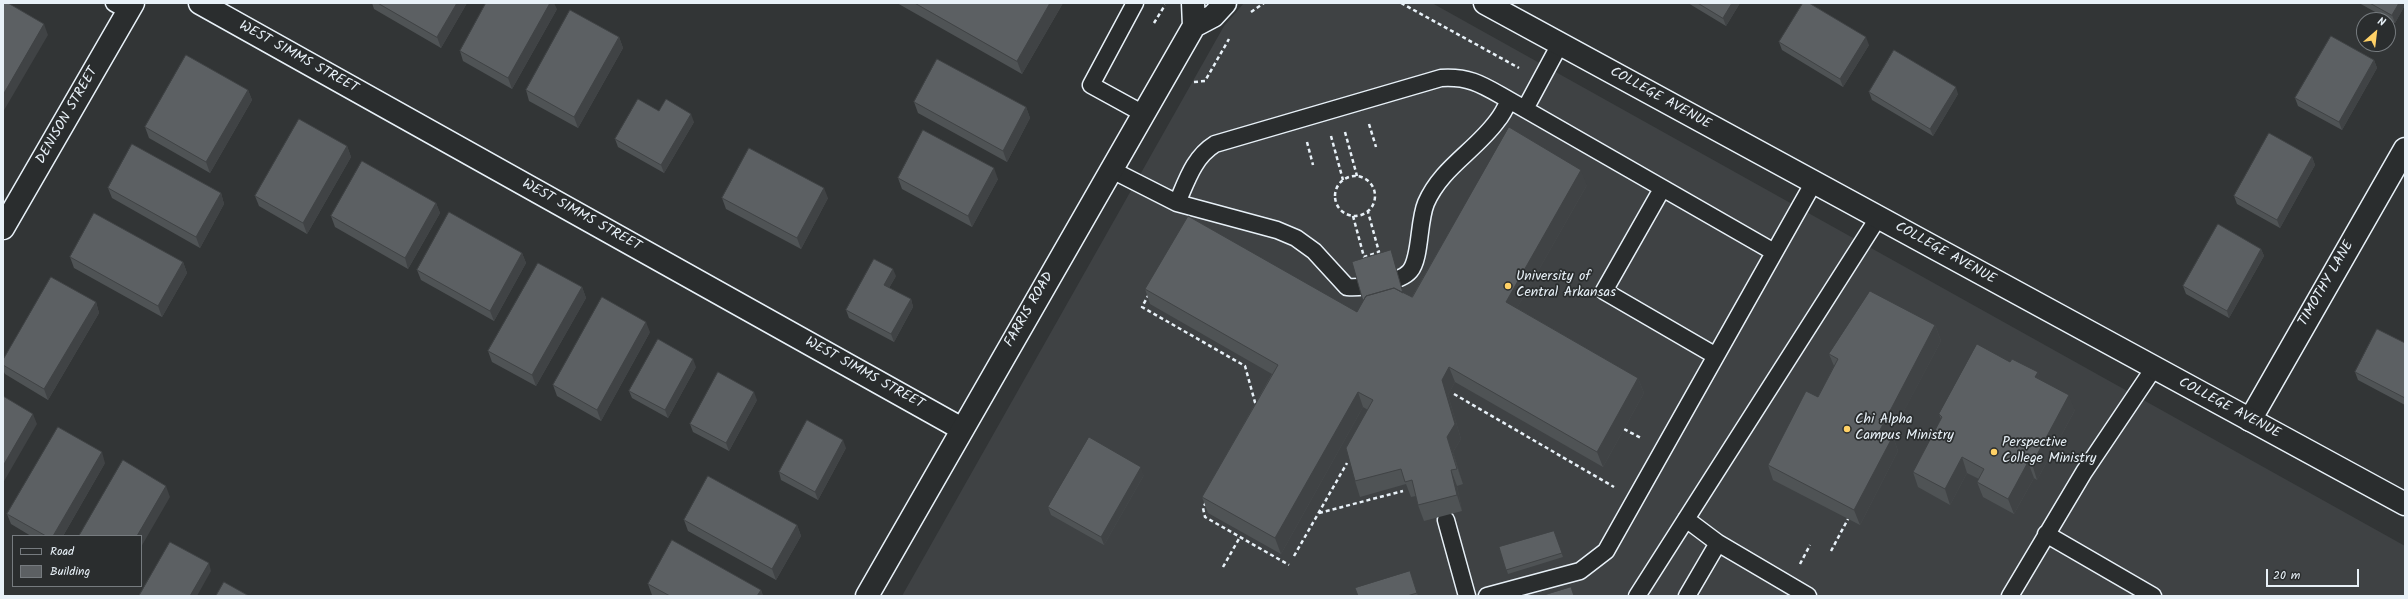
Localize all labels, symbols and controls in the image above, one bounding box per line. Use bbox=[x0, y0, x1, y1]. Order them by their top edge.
north arrow bbox=[2356, 12, 2396, 52]
text: N bbox=[2374, 13, 2388, 32]
street label: WEST SIMMS STREET bbox=[236, 18, 360, 98]
street label: COLLEGE AVENUE bbox=[1607, 64, 1713, 134]
street label: DENISON STREET bbox=[33, 65, 103, 167]
street label: WEST SIMMS STREET bbox=[519, 176, 643, 256]
street label: COLLEGE AVENUE bbox=[1892, 219, 1998, 289]
street label: TIMOTHY LANE bbox=[2296, 238, 2358, 330]
street label: FARRIS ROAD bbox=[1002, 269, 1058, 351]
place label: University of Central Arkansas bbox=[1516, 270, 1616, 302]
marker: University of Central Arkansas bbox=[1503, 281, 1513, 291]
street label: WEST SIMMS STREET bbox=[802, 334, 926, 414]
street label: COLLEGE AVENUE bbox=[2175, 375, 2283, 443]
place label: Chi Alpha Campus Ministry bbox=[1855, 413, 1954, 446]
marker: Chi Alpha Campus Ministry bbox=[1842, 424, 1852, 434]
place label: Perspective College Ministry bbox=[2002, 436, 2096, 468]
marker: Perspective College Ministry bbox=[1989, 447, 1999, 457]
legend bbox=[12, 535, 142, 587]
text: Road bbox=[50, 542, 74, 561]
scale bar bbox=[2268, 561, 2361, 587]
text: Building bbox=[50, 562, 90, 581]
text: 20 m bbox=[2273, 566, 2300, 585]

